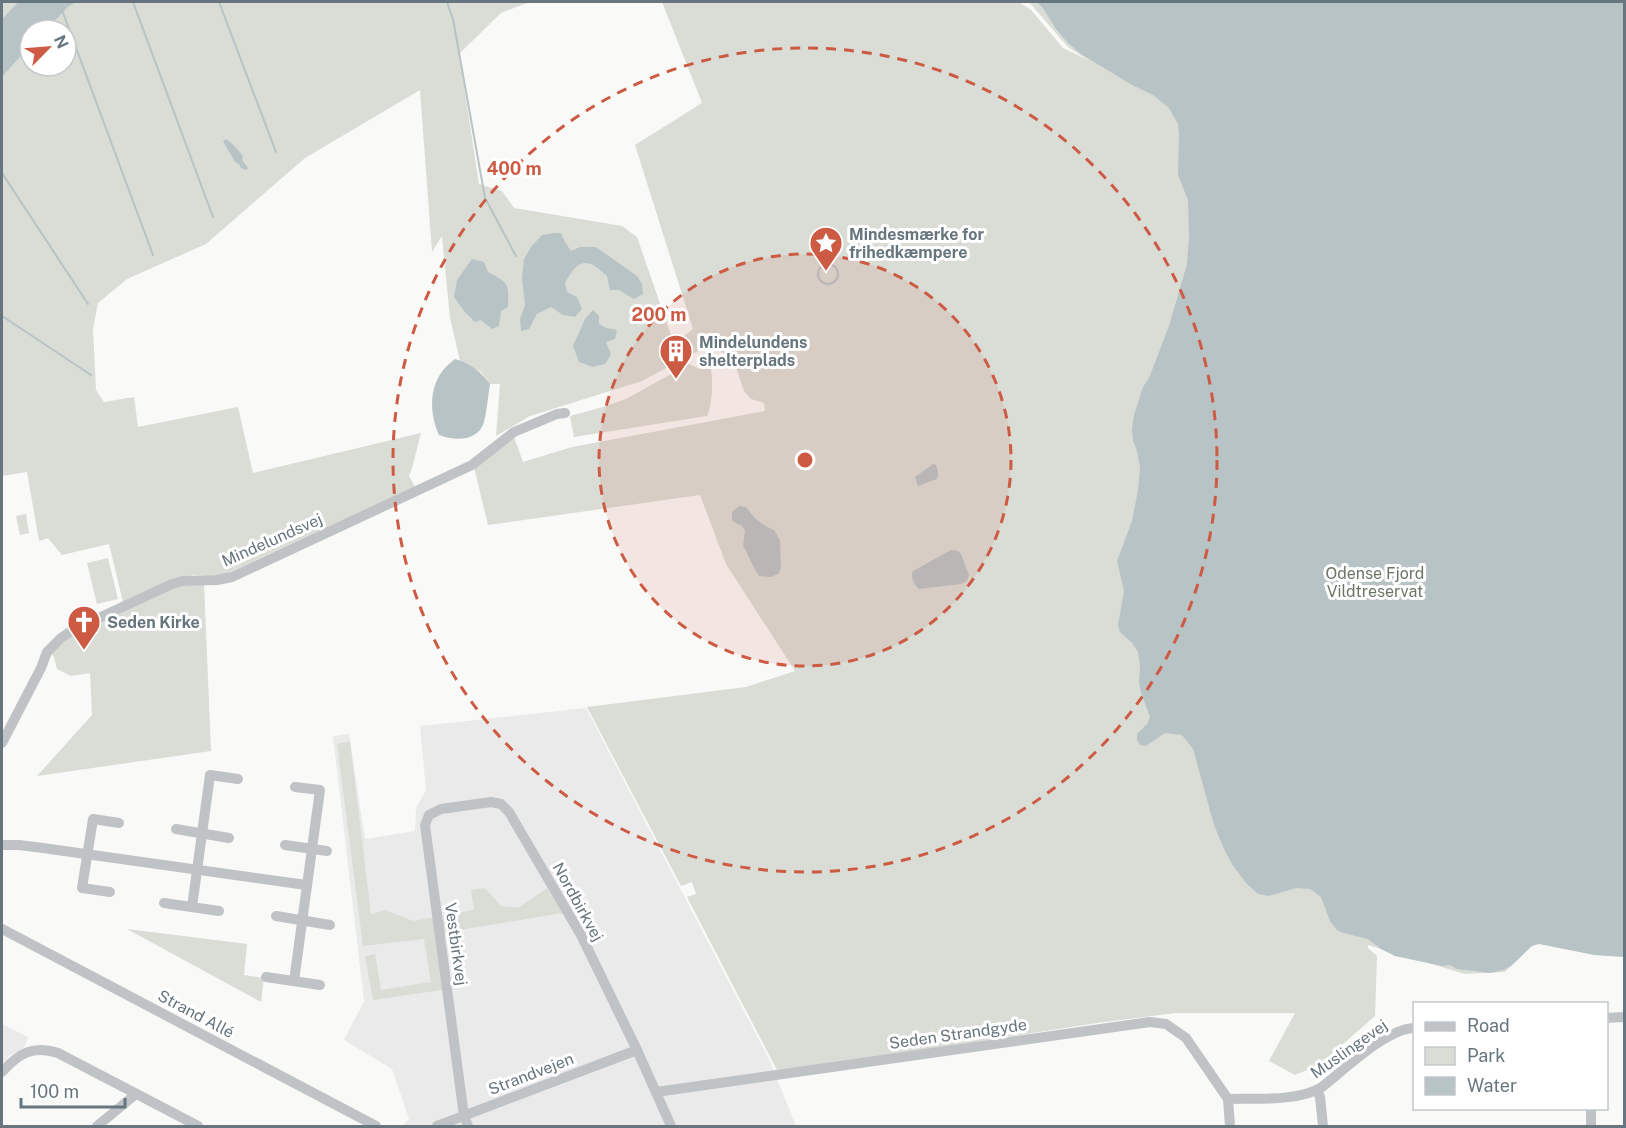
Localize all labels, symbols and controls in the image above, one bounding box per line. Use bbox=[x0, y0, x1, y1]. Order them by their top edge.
north arrow bbox=[18, 18, 78, 78]
text: N bbox=[50, 32, 72, 52]
text: 400 m bbox=[486, 158, 542, 179]
place icon: Mindesmærke for frihedkæmpere bbox=[808, 225, 844, 272]
place label: Mindesmærke for frihedkæmpere bbox=[849, 225, 984, 262]
text: 200 m bbox=[632, 304, 686, 325]
building icon: Mindelundens shelterplads bbox=[658, 333, 694, 380]
place label: Mindelundens shelterplads bbox=[699, 333, 807, 370]
centre of rings bbox=[795, 450, 815, 470]
street label: Mindelundsvej bbox=[219, 509, 325, 571]
park label: Odense Fjord Vildtreservat bbox=[1326, 564, 1424, 601]
church icon: Seden Kirke bbox=[66, 604, 102, 651]
place label: Seden Kirke bbox=[107, 613, 200, 632]
street label: Nordbirkvej bbox=[549, 859, 607, 945]
street label: Vestbirkvej bbox=[441, 901, 471, 987]
street label: Strand Allé bbox=[155, 986, 237, 1042]
legend bbox=[1413, 1002, 1608, 1110]
street label: Seden Strandgyde bbox=[888, 1015, 1028, 1053]
text: Road bbox=[1467, 1015, 1510, 1036]
street label: Muslingevej bbox=[1307, 1016, 1391, 1082]
text: Park bbox=[1467, 1045, 1505, 1066]
street label: Strandvejen bbox=[486, 1049, 576, 1099]
scale bar bbox=[21, 1071, 124, 1109]
text: Water bbox=[1467, 1075, 1517, 1096]
text: 100 m bbox=[30, 1081, 79, 1102]

